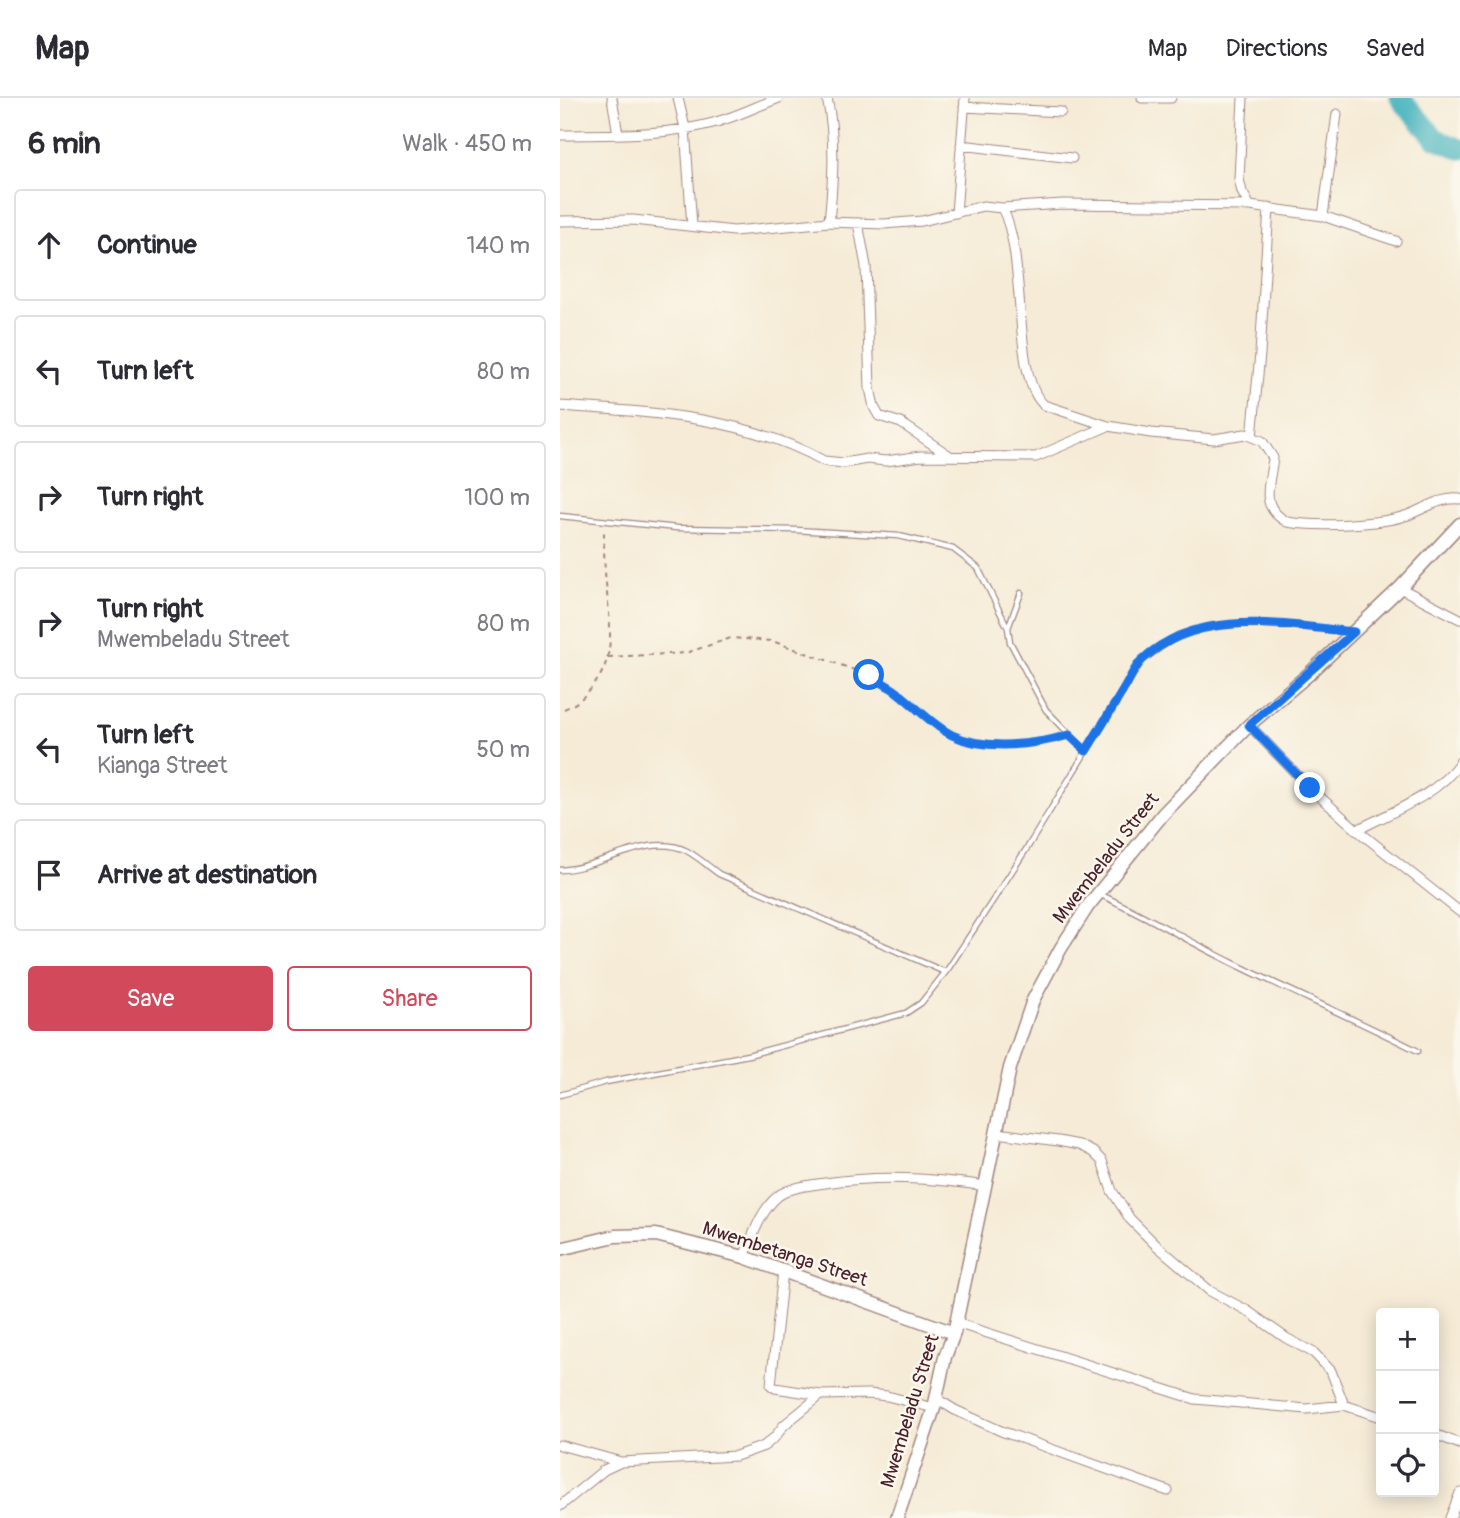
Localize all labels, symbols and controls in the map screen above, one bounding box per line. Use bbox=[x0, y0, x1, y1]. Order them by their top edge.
text: Map bbox=[35, 28, 90, 69]
text: Map bbox=[1148, 34, 1188, 63]
text: Directions bbox=[1226, 34, 1327, 63]
text: Saved bbox=[1365, 34, 1425, 63]
text: 6 min bbox=[28, 125, 101, 162]
text: Walk · 450 m bbox=[402, 129, 532, 158]
icon: ahead bbox=[30, 226, 68, 264]
text: Continue bbox=[97, 229, 197, 261]
text: 140 m bbox=[467, 231, 530, 260]
icon: left bbox=[30, 352, 68, 390]
text: Turn left bbox=[97, 355, 193, 387]
text: 80 m bbox=[477, 357, 530, 386]
icon: right bbox=[30, 478, 68, 516]
text: Turn right bbox=[97, 481, 203, 513]
text: 100 m bbox=[464, 483, 530, 512]
text: Turn right bbox=[97, 593, 203, 625]
icon: right bbox=[30, 604, 68, 642]
text: 80 m bbox=[477, 609, 530, 638]
text: Mwembeladu Street bbox=[97, 625, 290, 654]
route start bbox=[853, 659, 884, 690]
text: Turn left bbox=[97, 719, 193, 751]
icon: left bbox=[30, 730, 68, 768]
text: 50 m bbox=[476, 735, 530, 764]
text: Kianga Street bbox=[97, 751, 228, 780]
route end bbox=[1294, 772, 1325, 803]
street label: Mwembeladu Street bbox=[1048, 788, 1165, 928]
icon: arrive bbox=[30, 856, 68, 894]
text: Arrive at destination bbox=[97, 859, 317, 891]
button: Save bbox=[28, 966, 273, 1031]
button: Share bbox=[287, 966, 532, 1031]
street label: Mwembetanga Street bbox=[700, 1216, 871, 1292]
map controls bbox=[1376, 1308, 1439, 1497]
button: + bbox=[1376, 1308, 1439, 1371]
street label: Mwembeladu Street bbox=[875, 1331, 945, 1491]
button: − bbox=[1376, 1371, 1439, 1434]
button: locate bbox=[1376, 1434, 1439, 1497]

